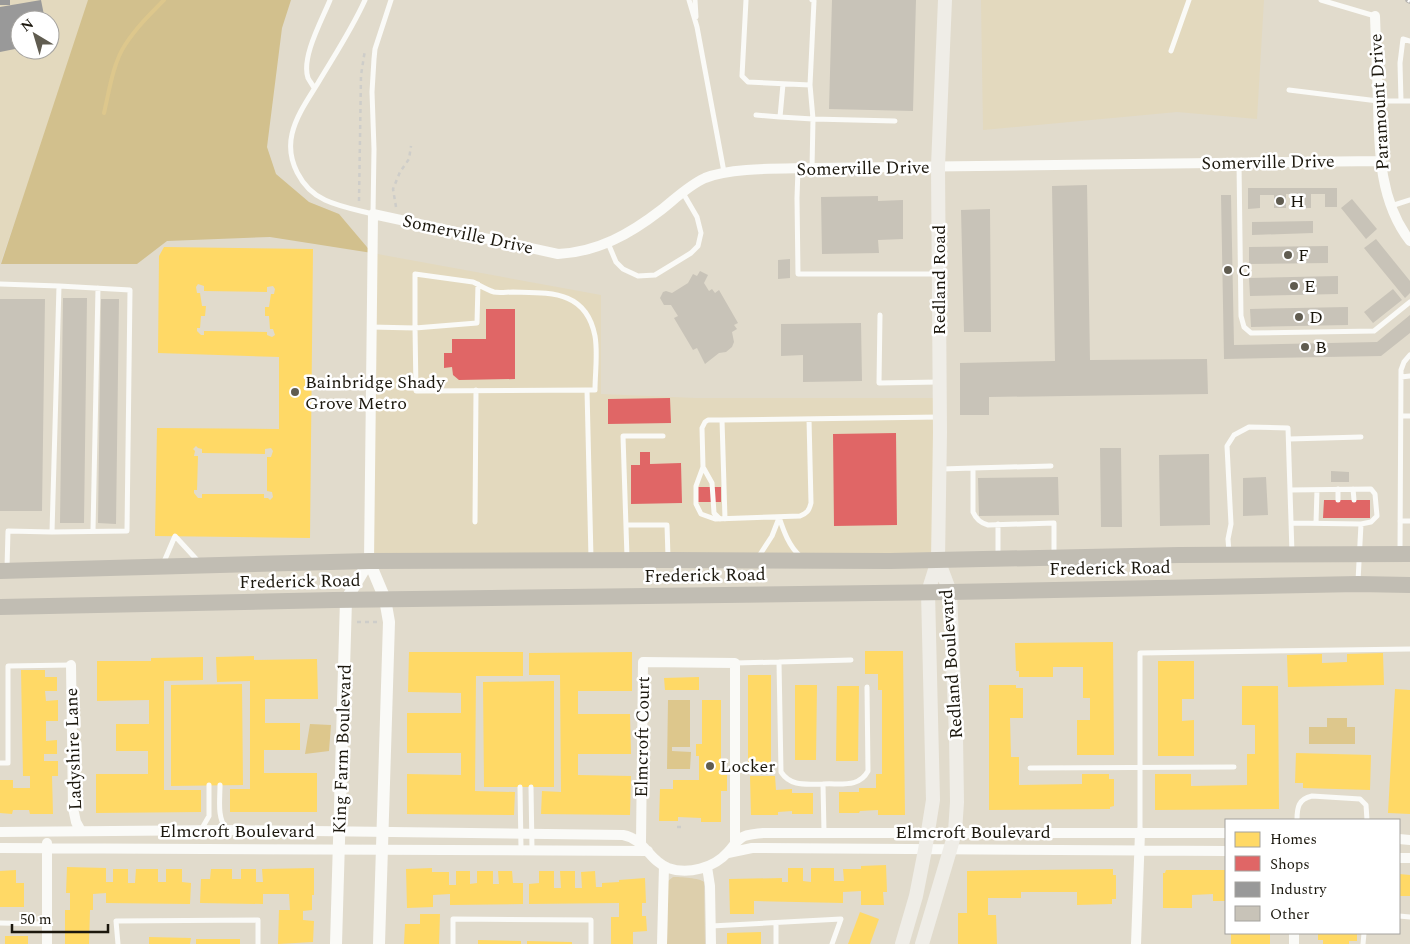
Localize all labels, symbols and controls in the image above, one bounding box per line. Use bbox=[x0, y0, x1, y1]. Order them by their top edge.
north arrow bbox=[10, 10, 60, 60]
text: N bbox=[16, 13, 38, 37]
street label: Paramount Drive bbox=[1362, 33, 1397, 171]
street label: Somerville Drive bbox=[1201, 148, 1335, 177]
street label: Somerville Drive bbox=[796, 154, 930, 183]
place label: H bbox=[1290, 188, 1305, 215]
marker: H bbox=[1274, 195, 1286, 207]
street label: Somerville Drive bbox=[400, 207, 536, 262]
street label: Redland Road bbox=[926, 225, 953, 335]
place label: F bbox=[1298, 242, 1309, 269]
marker: F bbox=[1282, 249, 1294, 261]
place label: C bbox=[1238, 257, 1251, 284]
marker: C bbox=[1222, 264, 1234, 276]
place label: E bbox=[1304, 273, 1316, 300]
marker: E bbox=[1288, 280, 1300, 292]
place label: D bbox=[1309, 304, 1323, 331]
marker: D bbox=[1293, 311, 1305, 323]
place label: B bbox=[1315, 334, 1327, 361]
marker: B bbox=[1299, 341, 1311, 353]
place label: Bainbridge Shady Grove Metro bbox=[305, 369, 446, 417]
marker: Bainbridge Shady Grove Metro bbox=[289, 386, 301, 398]
street label: Frederick Road bbox=[1049, 554, 1171, 583]
street label: Frederick Road bbox=[644, 561, 766, 590]
street label: Frederick Road bbox=[239, 567, 361, 596]
street label: Redland Boulevard bbox=[933, 588, 970, 740]
street label: King Farm Boulevard bbox=[326, 663, 359, 835]
street label: Elmcroft Court bbox=[628, 676, 657, 798]
street label: Ladyshire Lane bbox=[58, 687, 89, 811]
place label: Locker bbox=[720, 753, 775, 780]
marker: Locker bbox=[704, 760, 716, 772]
street label: Elmcroft Boulevard bbox=[159, 818, 315, 845]
street label: Elmcroft Boulevard bbox=[895, 819, 1051, 846]
legend bbox=[1225, 819, 1400, 934]
text: Homes bbox=[1270, 828, 1317, 851]
text: Shops bbox=[1270, 853, 1310, 876]
text: Industry bbox=[1270, 878, 1327, 901]
scale bar bbox=[12, 902, 109, 934]
text: Other bbox=[1270, 903, 1309, 926]
text: 50 m bbox=[20, 908, 52, 931]

